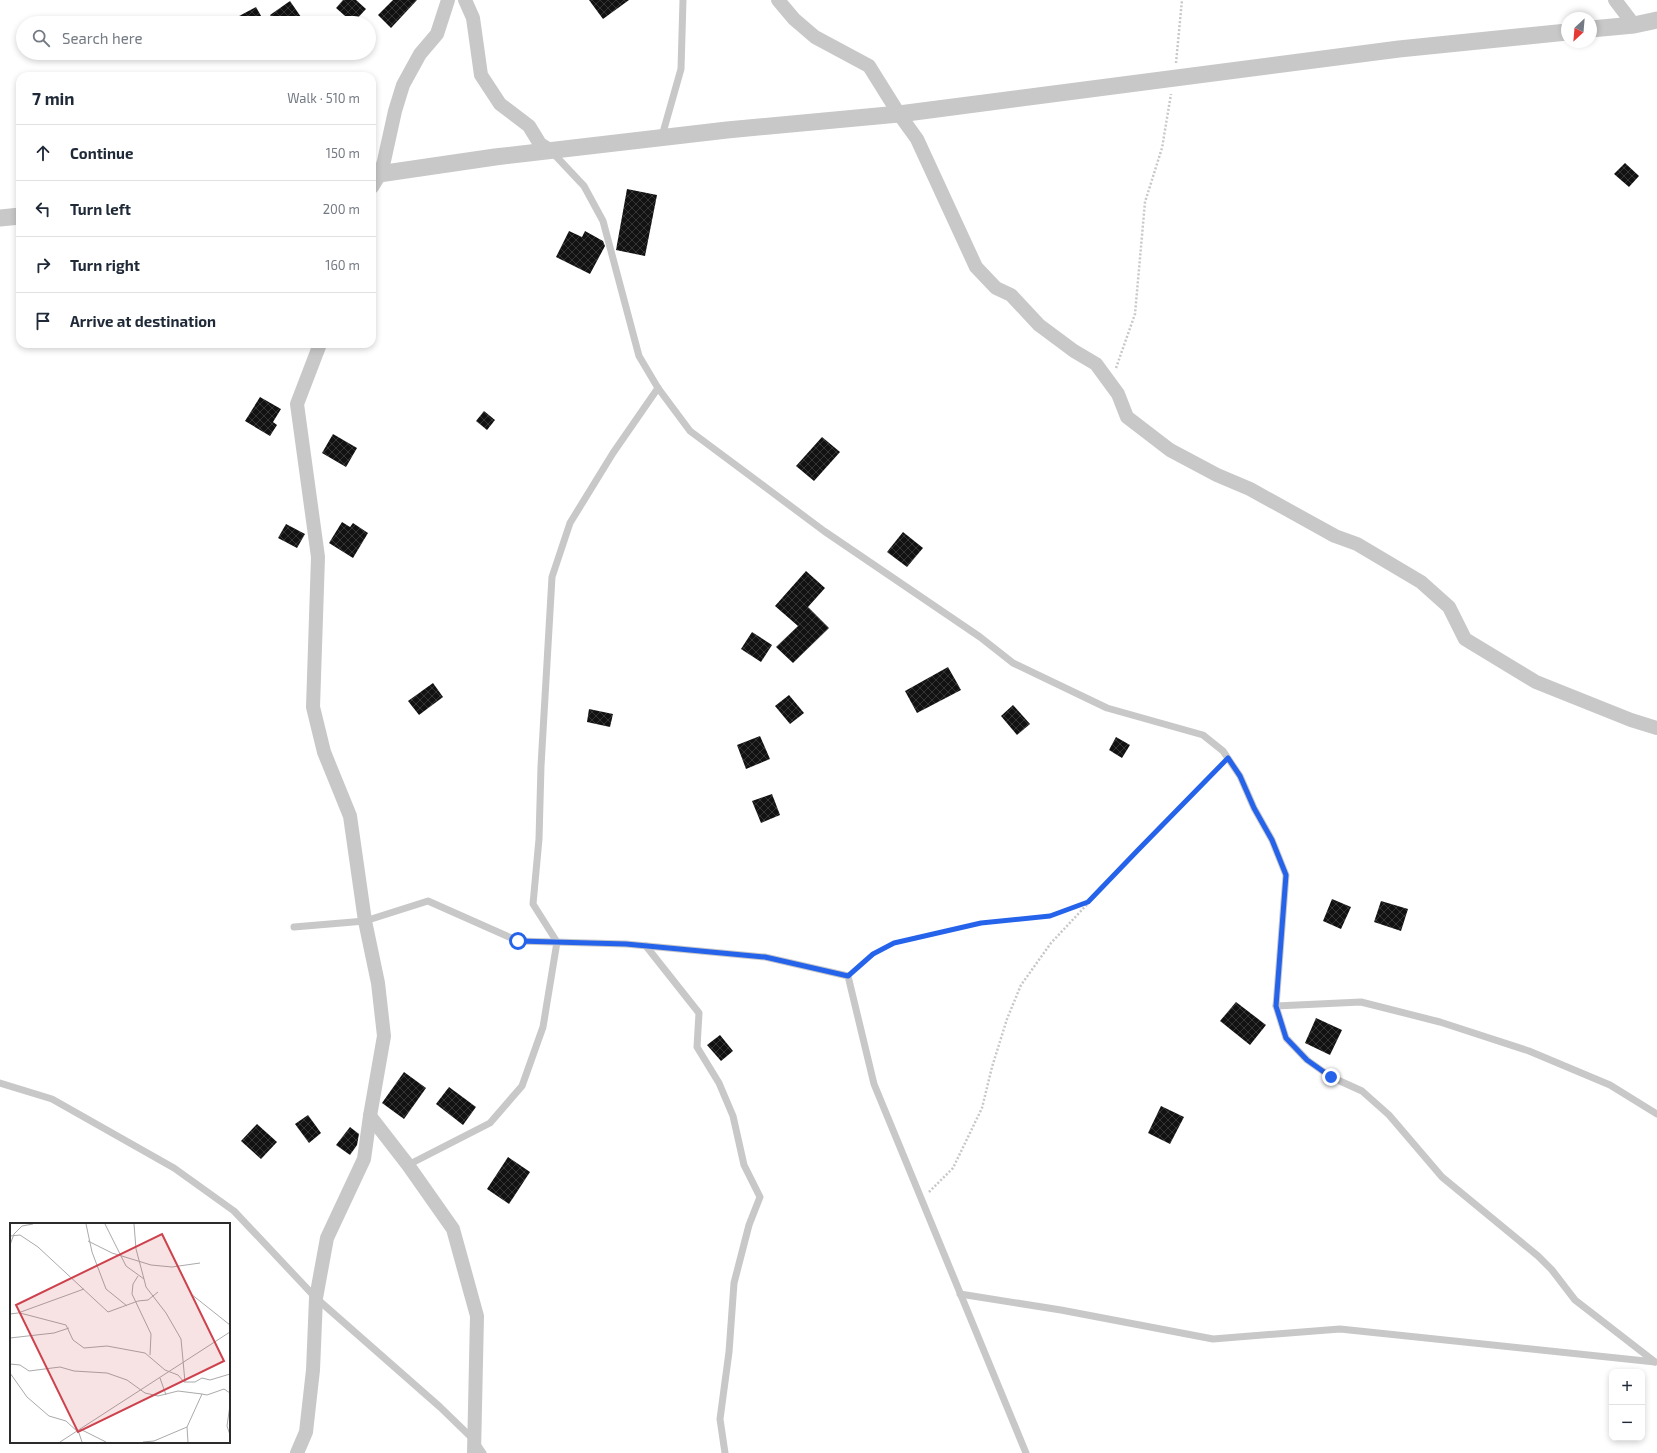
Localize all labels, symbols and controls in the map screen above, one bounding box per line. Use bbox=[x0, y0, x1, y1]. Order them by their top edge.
north arrow bbox=[1561, 12, 1597, 48]
search box bbox=[16, 16, 376, 60]
icon: search bbox=[30, 27, 52, 49]
text: Search here bbox=[62, 29, 143, 47]
text: 7 min bbox=[32, 88, 75, 108]
text: Walk · 510 m bbox=[287, 90, 360, 106]
icon: ahead bbox=[32, 142, 54, 164]
text: Continue bbox=[70, 144, 133, 162]
text: 150 m bbox=[326, 145, 360, 161]
icon: left bbox=[32, 198, 54, 220]
text: Turn left bbox=[70, 200, 131, 218]
text: 200 m bbox=[323, 201, 360, 217]
icon: right bbox=[32, 254, 54, 276]
text: Turn right bbox=[70, 256, 140, 274]
text: 160 m bbox=[325, 257, 360, 273]
icon: arrive bbox=[32, 310, 54, 332]
text: Arrive at destination bbox=[70, 312, 216, 330]
route start bbox=[509, 932, 527, 950]
route end bbox=[1322, 1068, 1340, 1086]
inset map bbox=[10, 1223, 230, 1443]
map controls bbox=[1609, 1369, 1645, 1441]
button: + bbox=[1609, 1369, 1645, 1405]
button: − bbox=[1609, 1405, 1645, 1441]

